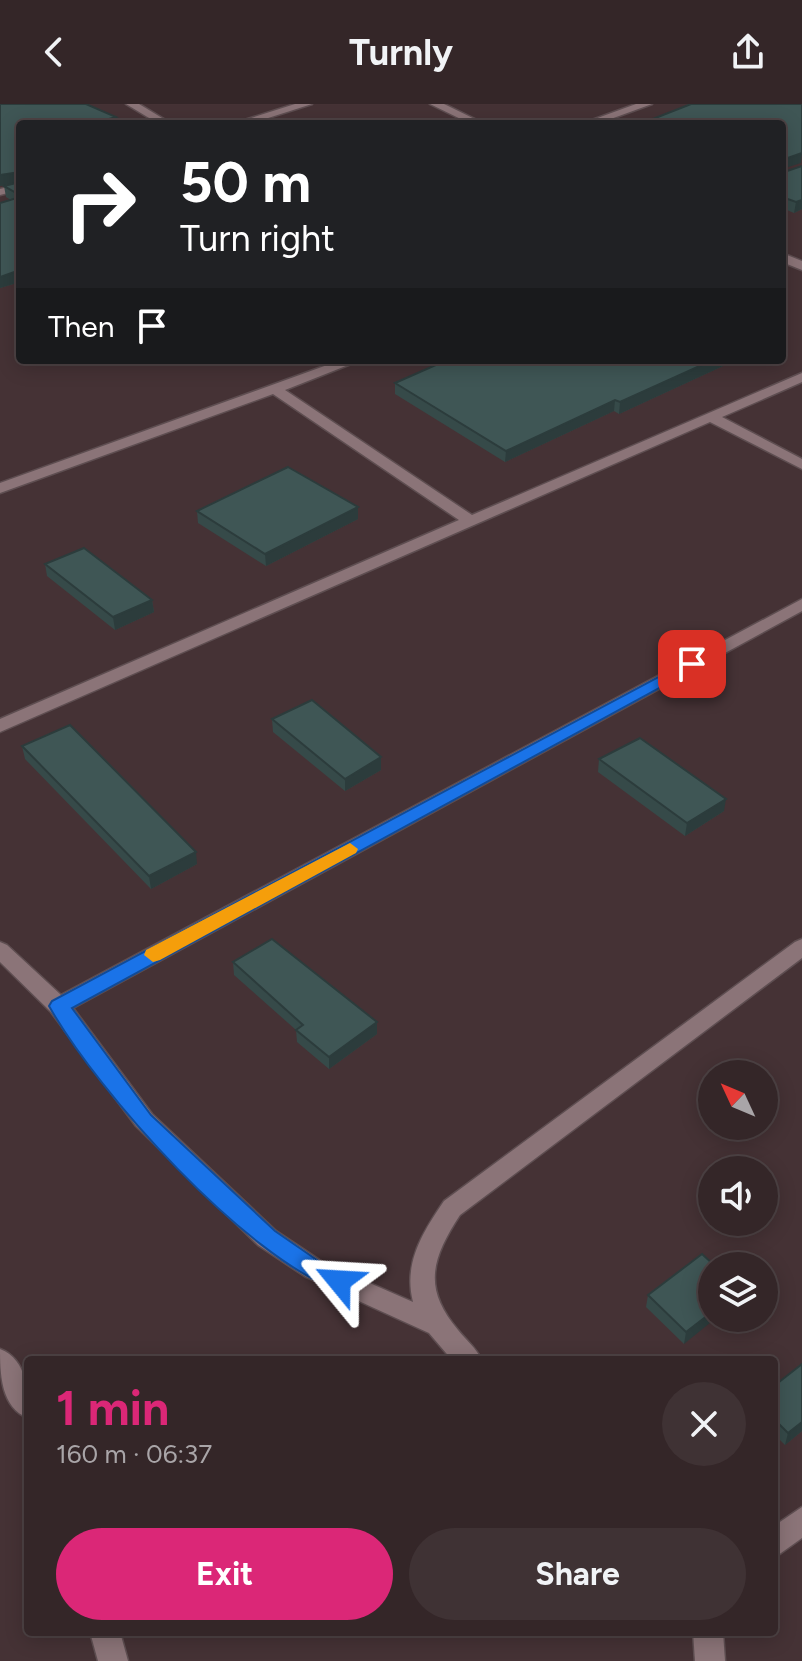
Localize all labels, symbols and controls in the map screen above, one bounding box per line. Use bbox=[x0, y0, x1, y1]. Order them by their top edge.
icon: back bbox=[32, 30, 76, 74]
icon: share bbox=[726, 30, 770, 74]
text: Turnly bbox=[349, 31, 453, 74]
text: 50 m bbox=[180, 149, 311, 216]
icon: right bbox=[48, 152, 152, 256]
text: Turn right bbox=[180, 217, 335, 260]
icon: arrive bbox=[130, 304, 174, 348]
text: Then bbox=[48, 308, 114, 345]
pin bbox=[658, 630, 726, 698]
icon: arrive bbox=[670, 642, 714, 686]
north arrow bbox=[698, 1060, 778, 1140]
map controls bbox=[698, 1060, 778, 1332]
button: sound bbox=[698, 1156, 778, 1236]
position arrow bbox=[297, 1239, 381, 1323]
button: layers bbox=[698, 1252, 778, 1332]
text: 1 min bbox=[56, 1379, 169, 1437]
button: close bbox=[662, 1382, 746, 1466]
text: 160 m · 06:37 bbox=[56, 1438, 212, 1470]
button: Exit bbox=[56, 1528, 393, 1620]
button: Share bbox=[409, 1528, 746, 1620]

